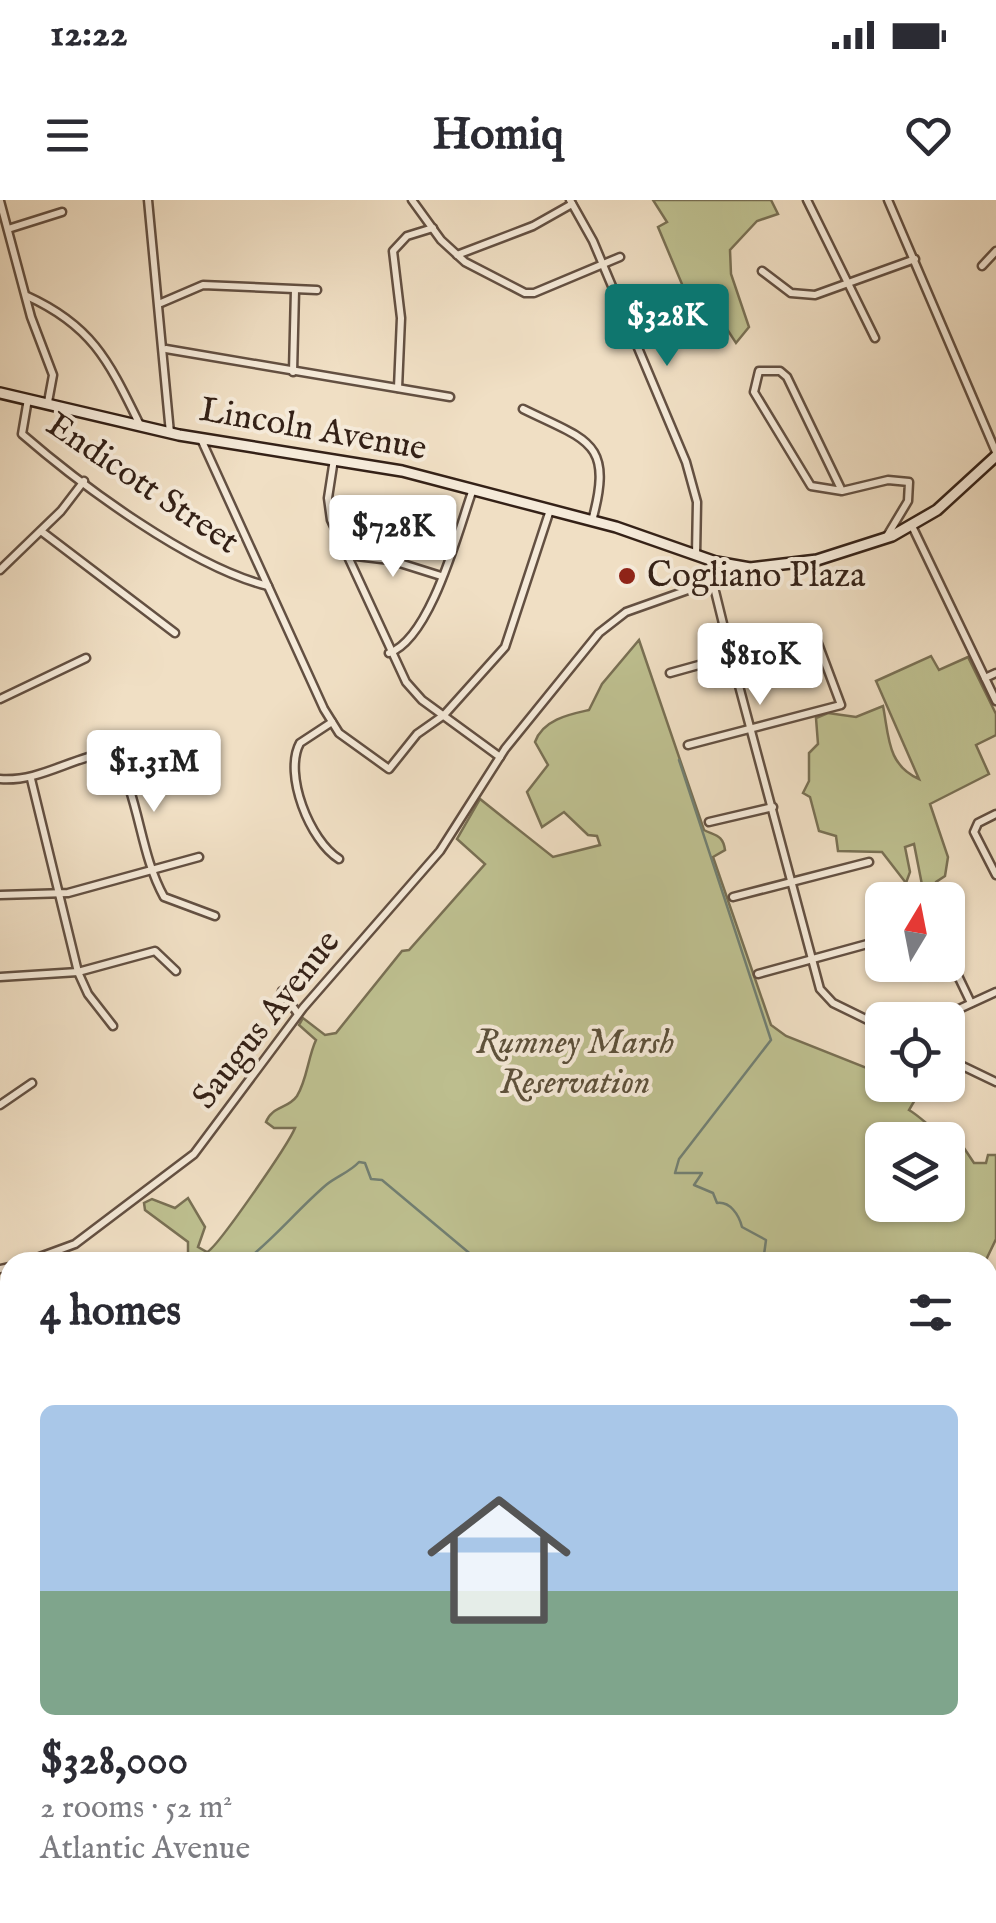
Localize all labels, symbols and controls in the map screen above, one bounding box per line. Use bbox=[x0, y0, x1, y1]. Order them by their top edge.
text: 12:22 bbox=[50, 11, 128, 59]
text: Homiq bbox=[432, 107, 564, 164]
icon: menu bbox=[40, 108, 95, 163]
icon: heart bbox=[901, 108, 956, 163]
pin: $328K bbox=[597, 284, 737, 369]
text: $328K bbox=[627, 296, 707, 337]
street label: Lincoln Avenue bbox=[196, 388, 430, 472]
street label: Endicott Street bbox=[37, 403, 247, 565]
pin: $728K bbox=[323, 495, 463, 580]
text: $728K bbox=[351, 507, 435, 548]
place label: Cogliano Plaza bbox=[647, 554, 866, 599]
marker: Cogliano Plaza bbox=[616, 565, 638, 587]
pin: $810K bbox=[690, 623, 830, 708]
text: $810K bbox=[720, 635, 800, 676]
pin: $1.31M bbox=[73, 730, 235, 815]
text: $1.31M bbox=[109, 742, 199, 783]
north arrow bbox=[865, 882, 965, 982]
map controls bbox=[865, 882, 965, 1222]
street label: Saugus Avenue bbox=[183, 921, 351, 1119]
button: locate bbox=[865, 1002, 965, 1102]
park label: Rumney Marsh Reservation bbox=[476, 1021, 675, 1106]
button: layers bbox=[865, 1122, 965, 1222]
icon: filters bbox=[903, 1285, 958, 1340]
text: 4 homes bbox=[40, 1286, 181, 1339]
icon: home bbox=[409, 1470, 589, 1650]
text: $328,000 bbox=[40, 1735, 188, 1788]
text: 2 rooms · 52 m² bbox=[40, 1788, 232, 1829]
text: Atlantic Avenue bbox=[40, 1829, 250, 1870]

